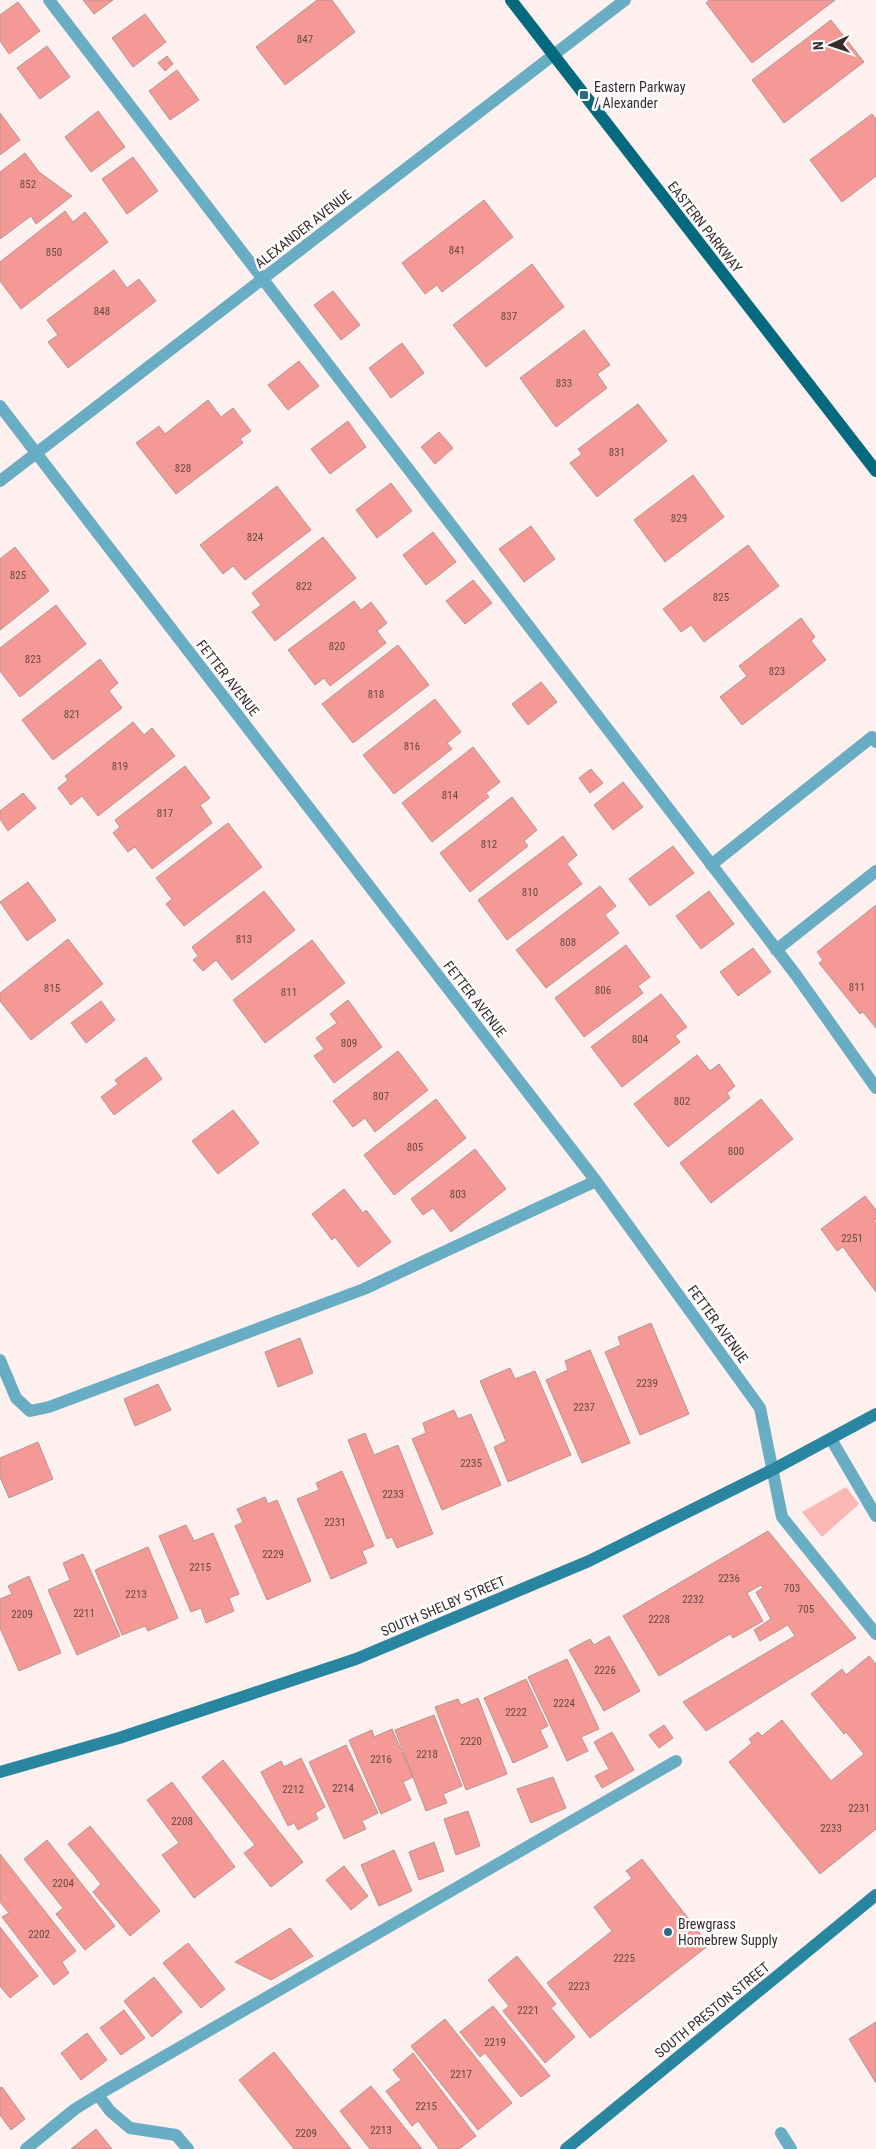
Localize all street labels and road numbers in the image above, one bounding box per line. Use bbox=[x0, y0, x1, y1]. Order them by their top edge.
street label: EASTERN PARKWAY bbox=[665, 178, 746, 276]
street label: ALEXANDER AVENUE bbox=[252, 186, 354, 271]
street label: FETTER AVENUE bbox=[193, 637, 263, 719]
street label: FETTER AVENUE bbox=[440, 958, 510, 1040]
street label: FETTER AVENUE bbox=[685, 1282, 752, 1366]
street label: SOUTH SHELBY STREET bbox=[378, 1573, 508, 1639]
street label: SOUTH PRESTON STREET bbox=[651, 1959, 773, 2061]

